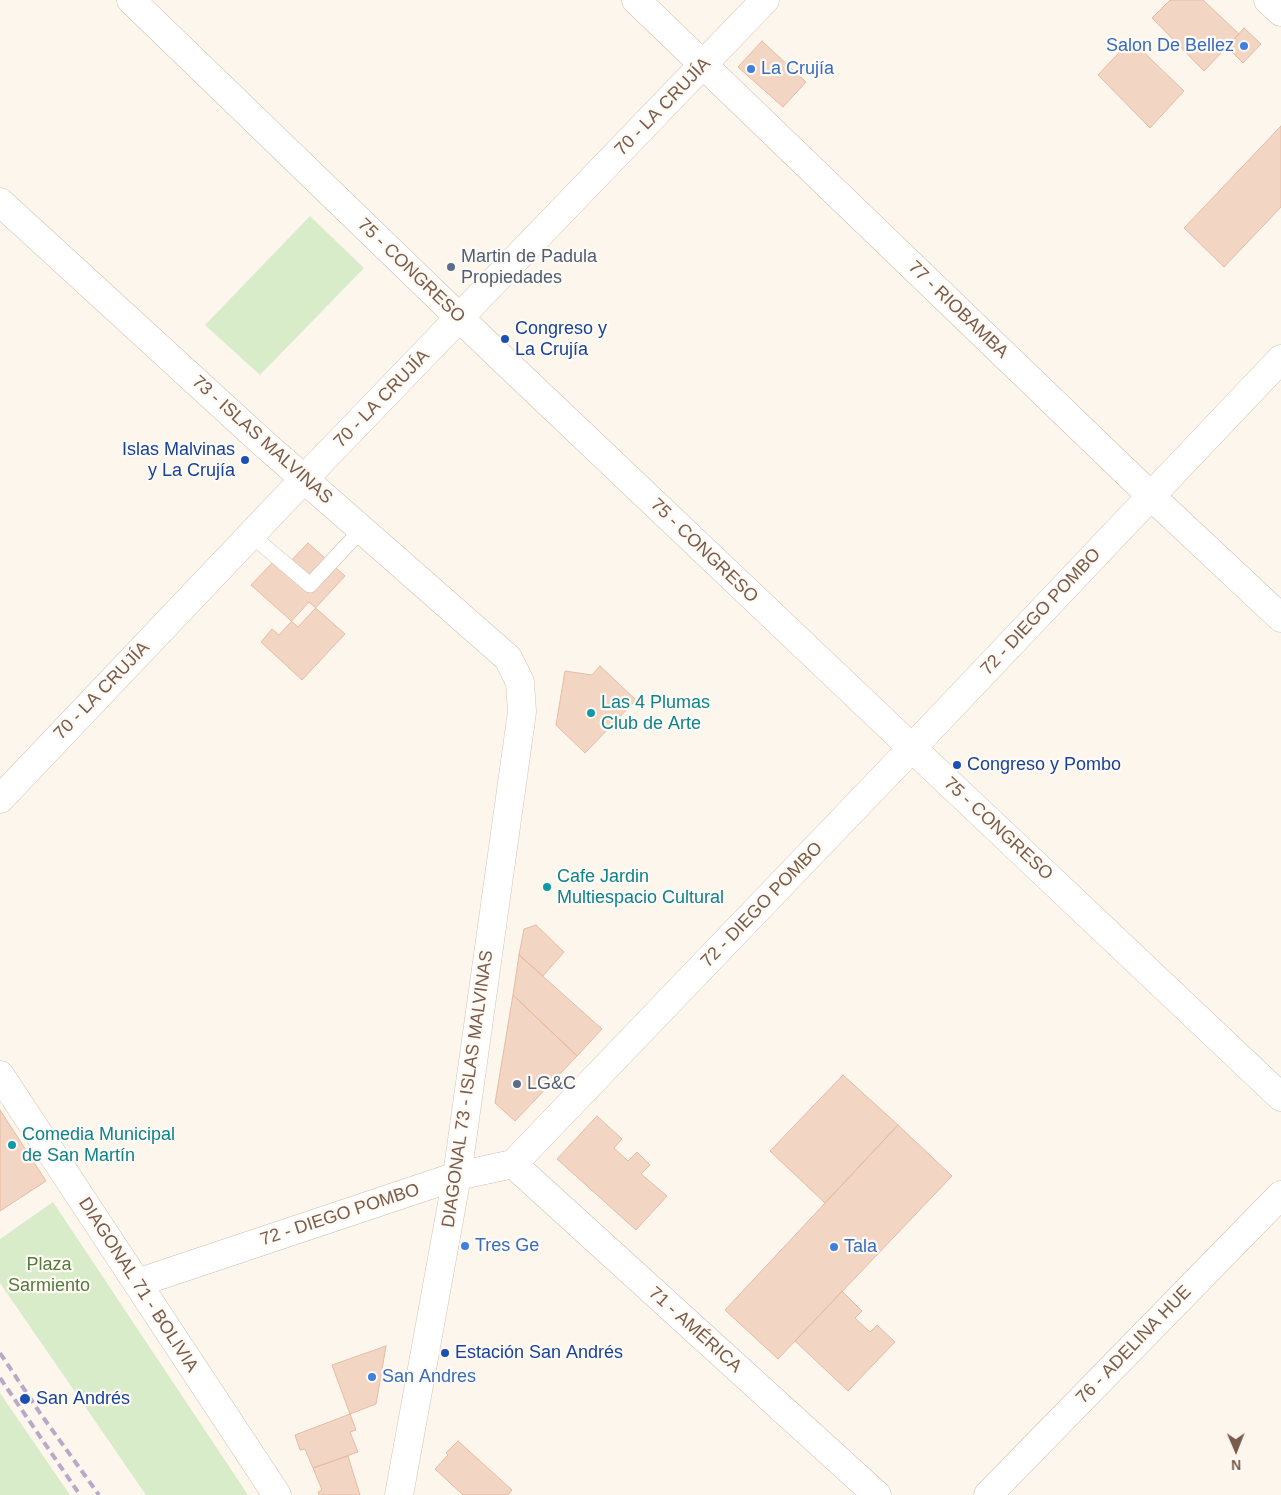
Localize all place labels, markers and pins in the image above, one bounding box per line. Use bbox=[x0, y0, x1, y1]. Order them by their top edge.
place label: Salon De Bellez bbox=[1106, 35, 1234, 57]
marker: Salon De Bellez bbox=[1238, 40, 1250, 52]
place label: La Crujía bbox=[761, 58, 834, 80]
marker: La Crujía bbox=[745, 63, 757, 75]
place label: Martin de Padula Propiedades bbox=[461, 246, 597, 288]
marker: Martin de Padula Propiedades bbox=[445, 261, 457, 273]
place label: Congreso y La Crujía bbox=[515, 318, 607, 360]
marker: Congreso y La Crujía bbox=[499, 333, 511, 345]
place label: Islas Malvinas y La Crujía bbox=[122, 439, 235, 482]
marker: Islas Malvinas y La Crujía bbox=[239, 454, 251, 466]
place label: Las 4 Plumas Club de Arte bbox=[601, 692, 710, 734]
marker: Las 4 Plumas Club de Arte bbox=[585, 707, 597, 719]
place label: Congreso y Pombo bbox=[967, 754, 1121, 776]
marker: Congreso y Pombo bbox=[951, 759, 963, 771]
place label: Cafe Jardin Multiespacio Cultural bbox=[557, 866, 724, 909]
marker: Cafe Jardin Multiespacio Cultural bbox=[541, 881, 553, 893]
place label: LG&C bbox=[527, 1073, 576, 1095]
marker: LG&C bbox=[511, 1078, 523, 1090]
place label: Comedia Municipal de San Martín bbox=[22, 1124, 175, 1166]
marker: Comedia Municipal de San Martín bbox=[6, 1139, 18, 1151]
place label: Tres Ge bbox=[475, 1235, 539, 1257]
place label: Tala bbox=[844, 1236, 877, 1258]
marker: Tres Ge bbox=[459, 1240, 471, 1252]
marker: Tala bbox=[828, 1241, 840, 1253]
place label: Estación San Andrés bbox=[455, 1342, 623, 1364]
marker: Estación San Andrés bbox=[439, 1347, 451, 1359]
place label: San Andres bbox=[382, 1366, 476, 1388]
marker: San Andres bbox=[366, 1371, 378, 1383]
place label: San Andrés bbox=[36, 1388, 130, 1410]
marker: San Andrés bbox=[18, 1392, 32, 1406]

